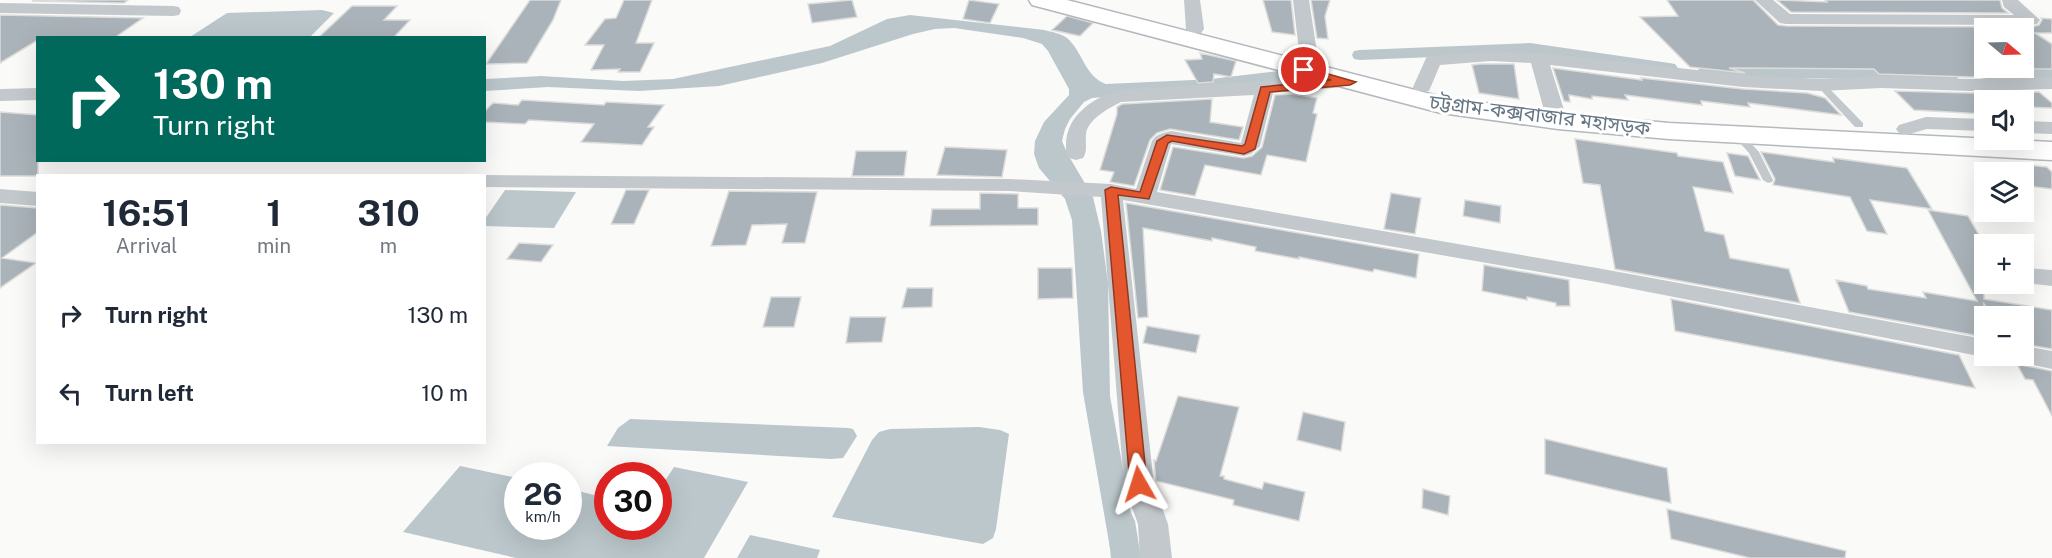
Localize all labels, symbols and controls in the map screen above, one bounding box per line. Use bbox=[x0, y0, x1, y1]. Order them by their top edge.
north arrow bbox=[1974, 18, 2034, 78]
map controls bbox=[1974, 18, 2034, 366]
pin bbox=[1278, 44, 1329, 95]
icon: arrive bbox=[1287, 53, 1320, 86]
text: 130 m bbox=[153, 59, 273, 108]
icon: right bbox=[54, 60, 132, 138]
street label: চট্টগ্রাম-কক্সবাজার মহাসড়ক bbox=[1427, 89, 1653, 141]
button: sound bbox=[1974, 90, 2034, 150]
text: Turn right bbox=[153, 109, 276, 141]
button: layers bbox=[1974, 162, 2034, 222]
text: 16:51 bbox=[102, 192, 191, 234]
text: 1 bbox=[266, 192, 282, 234]
text: 310 bbox=[357, 192, 420, 234]
text: Arrival bbox=[116, 234, 177, 258]
text: min bbox=[257, 234, 291, 258]
text: m bbox=[380, 234, 397, 258]
button: + bbox=[1974, 234, 2034, 294]
icon: right bbox=[54, 299, 87, 332]
text: Turn right bbox=[105, 302, 208, 328]
text: 130 m bbox=[407, 302, 468, 328]
button: − bbox=[1974, 306, 2034, 366]
icon: left bbox=[54, 377, 87, 410]
text: Turn left bbox=[105, 380, 194, 406]
text: 10 m bbox=[421, 380, 468, 406]
position arrow bbox=[1107, 452, 1171, 516]
speed limit sign: 30 bbox=[594, 462, 672, 540]
text: 26 bbox=[524, 476, 562, 512]
text: km/h bbox=[525, 508, 561, 525]

